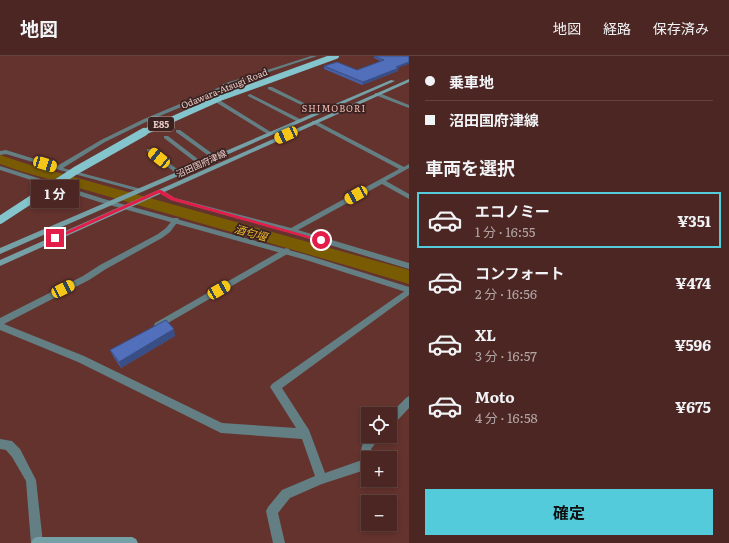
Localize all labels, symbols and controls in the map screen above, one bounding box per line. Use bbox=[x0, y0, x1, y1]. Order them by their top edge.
text: 地図 bbox=[20, 14, 58, 42]
text: 地図 bbox=[553, 18, 581, 38]
text: 経路 bbox=[603, 18, 631, 38]
text: 保存済み bbox=[653, 18, 709, 38]
street label: Odawara-Atsugi Road bbox=[179, 64, 270, 112]
text: 乗車地 bbox=[449, 70, 494, 93]
district label: SHIMOBORI bbox=[302, 101, 366, 115]
text: 沼田国府津線 bbox=[449, 108, 539, 131]
road number: E85 bbox=[148, 117, 174, 131]
car bbox=[273, 125, 299, 145]
street label: 沼田国府津線 bbox=[173, 145, 229, 180]
car bbox=[146, 146, 172, 170]
text: 車両を選択 bbox=[425, 154, 515, 181]
car bbox=[32, 155, 58, 173]
callout: 1 分 bbox=[31, 180, 79, 208]
text: 1 分 bbox=[45, 184, 65, 203]
car bbox=[343, 184, 369, 206]
text: エコノミー bbox=[475, 199, 550, 222]
icon: car bbox=[427, 202, 463, 238]
text: ¥351 bbox=[677, 209, 711, 232]
water label: 酒匂堰 bbox=[233, 220, 271, 245]
text: 1 分 · 16:55 bbox=[475, 222, 535, 241]
route end bbox=[46, 229, 64, 247]
route start bbox=[312, 231, 330, 249]
text: コンフォート bbox=[475, 261, 565, 284]
icon: car bbox=[427, 264, 463, 300]
text: ¥474 bbox=[675, 271, 711, 294]
car bbox=[50, 278, 76, 300]
car bbox=[206, 279, 232, 301]
text: 2 分 · 16:56 bbox=[475, 284, 537, 303]
text: XL bbox=[475, 323, 496, 346]
icon: car bbox=[427, 326, 463, 362]
text: ¥596 bbox=[674, 333, 711, 356]
text: 3 分 · 16:57 bbox=[475, 346, 537, 365]
text: Moto bbox=[475, 385, 515, 408]
icon: car bbox=[427, 388, 463, 424]
text: ¥675 bbox=[675, 395, 711, 418]
map controls bbox=[361, 407, 397, 531]
button: locate bbox=[361, 407, 397, 443]
text: 4 分 · 16:58 bbox=[475, 408, 538, 427]
button: + bbox=[361, 451, 397, 487]
button: 確定 bbox=[425, 489, 713, 535]
button: − bbox=[361, 495, 397, 531]

